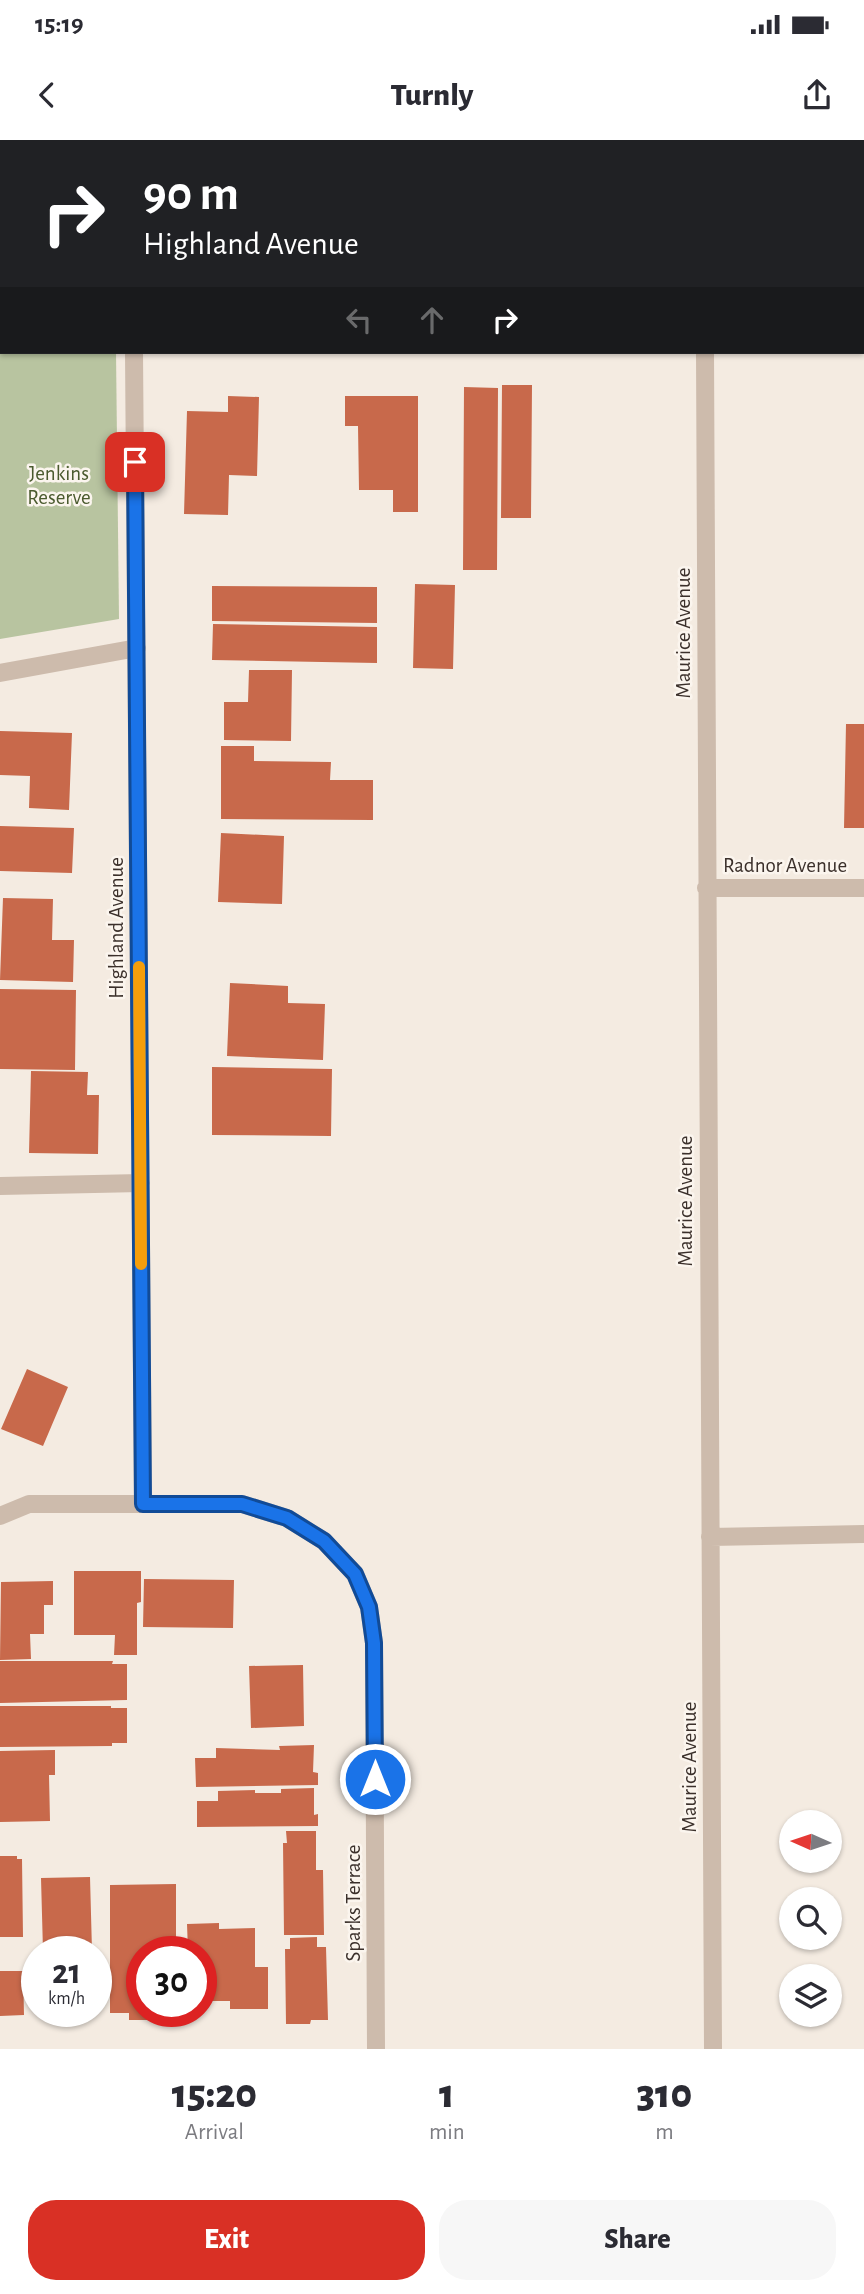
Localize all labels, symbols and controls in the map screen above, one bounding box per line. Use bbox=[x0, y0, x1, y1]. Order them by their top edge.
text: 15:19 bbox=[35, 11, 83, 37]
icon: back bbox=[28, 76, 66, 114]
icon: share bbox=[798, 76, 836, 114]
text: Turnly bbox=[391, 79, 473, 111]
icon: right bbox=[28, 168, 119, 259]
text: 90 m bbox=[143, 170, 239, 219]
text: Highland Avenue bbox=[143, 228, 359, 260]
icon: left bbox=[340, 301, 378, 339]
icon: ahead bbox=[413, 301, 451, 339]
icon: right bbox=[486, 301, 524, 339]
pin bbox=[105, 432, 165, 492]
icon: arrive bbox=[116, 443, 154, 481]
park label: Jenkins Reserve bbox=[27, 463, 91, 508]
street label: Maurice Avenue bbox=[673, 568, 694, 698]
street label: Radnor Avenue bbox=[723, 855, 847, 876]
street label: Highland Avenue bbox=[106, 857, 127, 999]
street label: Maurice Avenue bbox=[675, 1136, 696, 1266]
street label: Maurice Avenue bbox=[679, 1702, 700, 1832]
position arrow bbox=[338, 1742, 412, 1816]
north arrow bbox=[779, 1810, 842, 1872]
map controls bbox=[779, 1810, 842, 2027]
street label: Sparks Terrace bbox=[343, 1844, 364, 1962]
button: search bbox=[779, 1887, 842, 1950]
speed limit sign: 30 bbox=[126, 1936, 217, 2027]
text: 21 bbox=[52, 1955, 81, 1990]
button: layers bbox=[779, 1964, 842, 2027]
text: km/h bbox=[48, 1990, 85, 2008]
text: 15:20 bbox=[172, 2073, 257, 2115]
text: 1 bbox=[439, 2073, 455, 2115]
text: 310 bbox=[637, 2073, 692, 2115]
text: Arrival bbox=[185, 2121, 244, 2144]
text: min bbox=[429, 2121, 465, 2144]
text: m bbox=[655, 2121, 674, 2144]
button: Exit bbox=[28, 2200, 425, 2280]
button: Share bbox=[439, 2200, 836, 2280]

